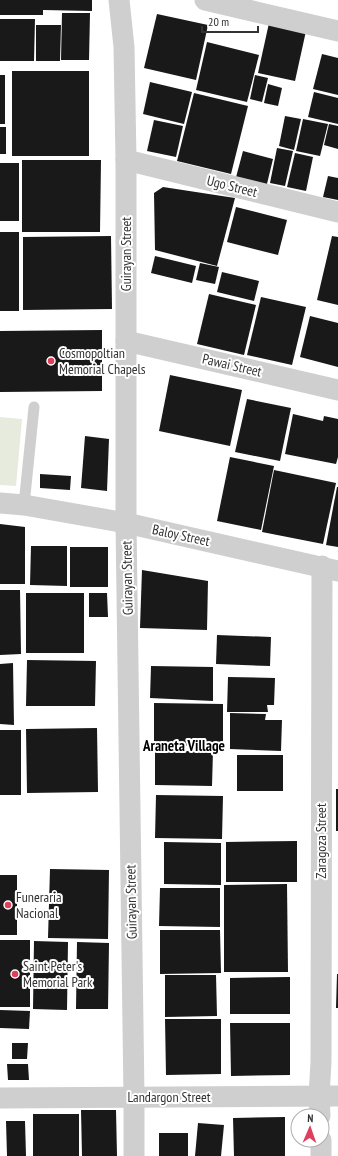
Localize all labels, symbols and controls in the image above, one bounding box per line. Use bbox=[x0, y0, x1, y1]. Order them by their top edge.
scale bar bbox=[202, 8, 258, 34]
text: 20 m bbox=[208, 14, 229, 29]
street label: Ugo Street bbox=[205, 171, 259, 201]
street label: Guirayan Street bbox=[117, 217, 135, 291]
place label: Cosmopoltian Memorial Chapels bbox=[59, 344, 146, 378]
street label: Pawai Street bbox=[201, 349, 264, 381]
marker: Cosmopoltian Memorial Chapels bbox=[46, 356, 56, 366]
street label: Baloy Street bbox=[151, 520, 211, 550]
street label: Guirayan Street bbox=[117, 541, 137, 615]
district label: Araneta Village bbox=[142, 736, 225, 755]
street label: Zaragoza Street bbox=[312, 803, 330, 879]
street label: Guirayan Street bbox=[121, 865, 141, 939]
place label: Funeraria Nacional bbox=[16, 888, 62, 922]
marker: Funeraria Nacional bbox=[3, 900, 13, 910]
place label: Saint Peter's Memorial Park bbox=[23, 957, 93, 991]
marker: Saint Peter's Memorial Park bbox=[10, 969, 20, 979]
street label: Landargon Street bbox=[127, 1088, 211, 1106]
north arrow bbox=[290, 1108, 330, 1148]
text: N bbox=[307, 1111, 314, 1125]

